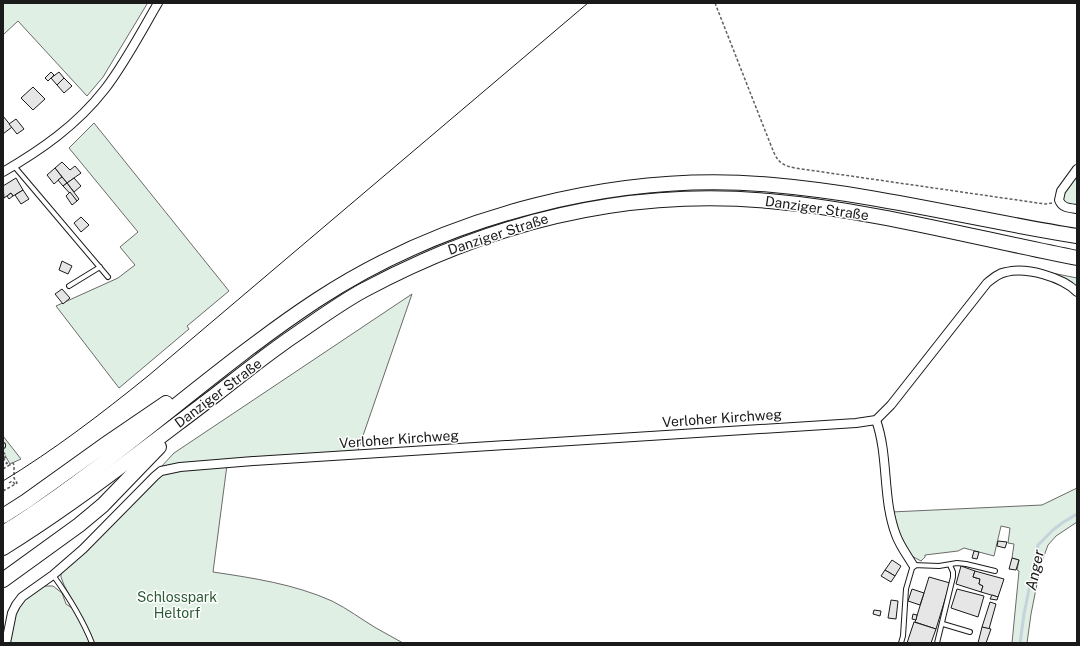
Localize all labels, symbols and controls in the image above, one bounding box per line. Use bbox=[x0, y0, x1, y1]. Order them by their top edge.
street label: Danziger Straße bbox=[764, 193, 870, 223]
street label: Danziger Straße bbox=[446, 210, 550, 258]
street label: Danziger Straße bbox=[171, 355, 265, 431]
street label: Verloher Kirchweg bbox=[662, 406, 783, 430]
street label: Verloher Kirchweg bbox=[339, 427, 460, 451]
water label: Anger bbox=[1022, 548, 1047, 592]
park label: Schlosspark Heltorf bbox=[137, 589, 217, 621]

